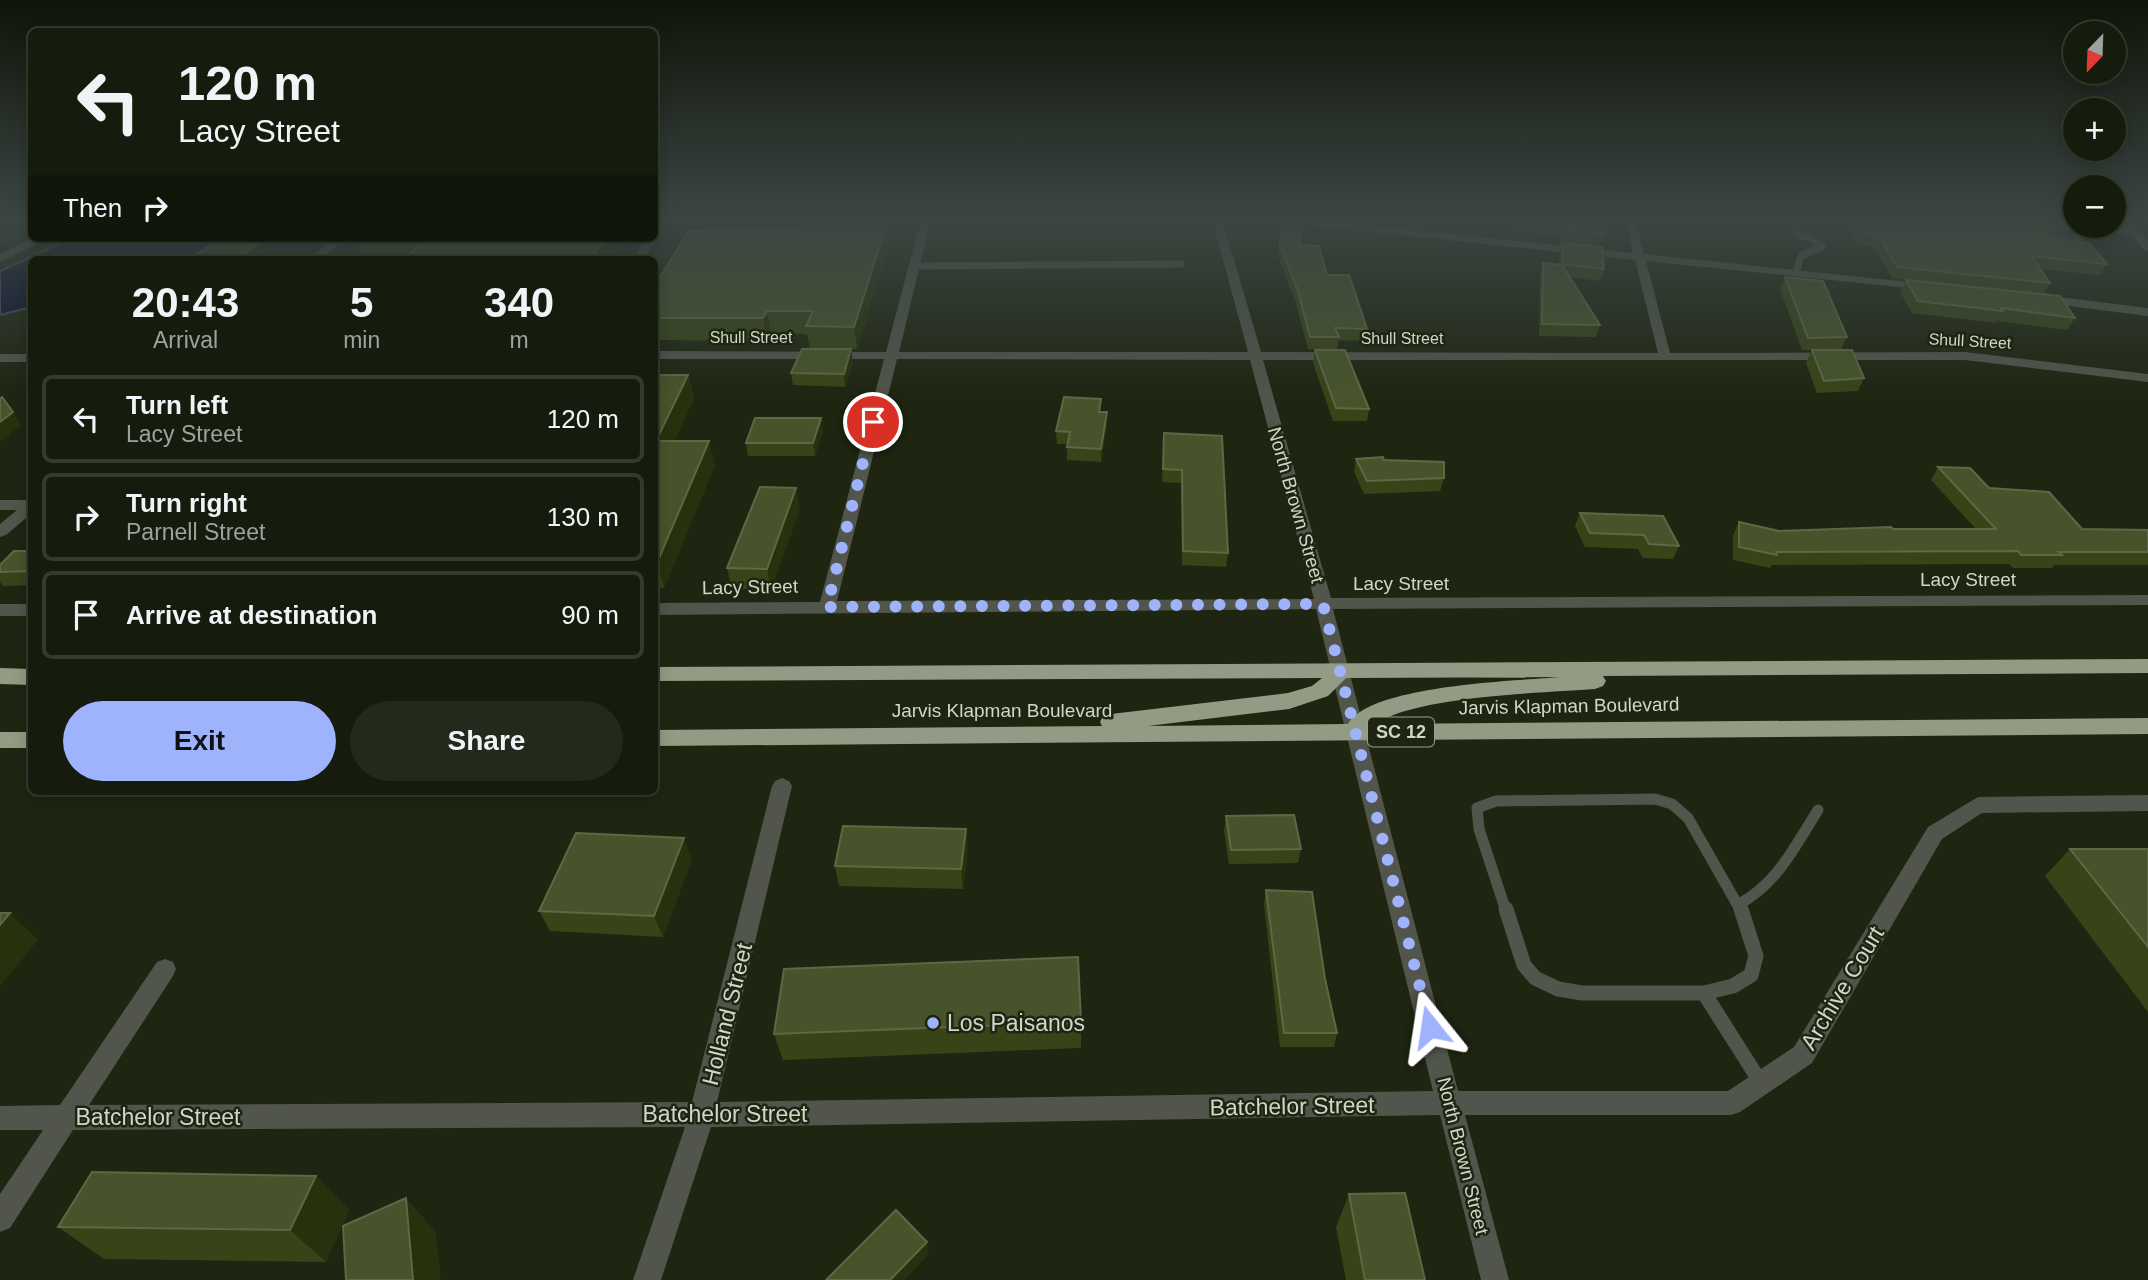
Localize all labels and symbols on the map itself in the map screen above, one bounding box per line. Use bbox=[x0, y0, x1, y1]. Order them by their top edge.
north arrow bbox=[2063, 21, 2126, 84]
street label: Shull Street bbox=[710, 329, 793, 346]
street label: Shull Street bbox=[1361, 330, 1444, 347]
street label: Shull Street bbox=[1928, 330, 2012, 352]
pin bbox=[843, 392, 903, 452]
street label: North Brown Street bbox=[1264, 424, 1329, 586]
street label: Lacy Street bbox=[1920, 569, 2017, 590]
street label: Lacy Street bbox=[1353, 573, 1450, 594]
street label: Lacy Street bbox=[702, 576, 799, 598]
street label: Jarvis Klapman Boulevard bbox=[1458, 694, 1680, 718]
street label: Jarvis Klapman Boulevard bbox=[892, 700, 1112, 721]
road number: SC 12 bbox=[1368, 718, 1434, 746]
street label: Archive Court bbox=[1795, 921, 1889, 1054]
street label: Holland Street bbox=[697, 940, 757, 1088]
position arrow bbox=[1393, 990, 1467, 1064]
place label: Los Paisanos bbox=[947, 1010, 1085, 1036]
marker: Los Paisanos bbox=[925, 1015, 941, 1031]
street label: North Brown Street bbox=[1433, 1075, 1493, 1238]
street label: Batchelor Street bbox=[1209, 1092, 1375, 1120]
street label: Batchelor Street bbox=[643, 1101, 808, 1127]
street label: Batchelor Street bbox=[76, 1104, 241, 1130]

